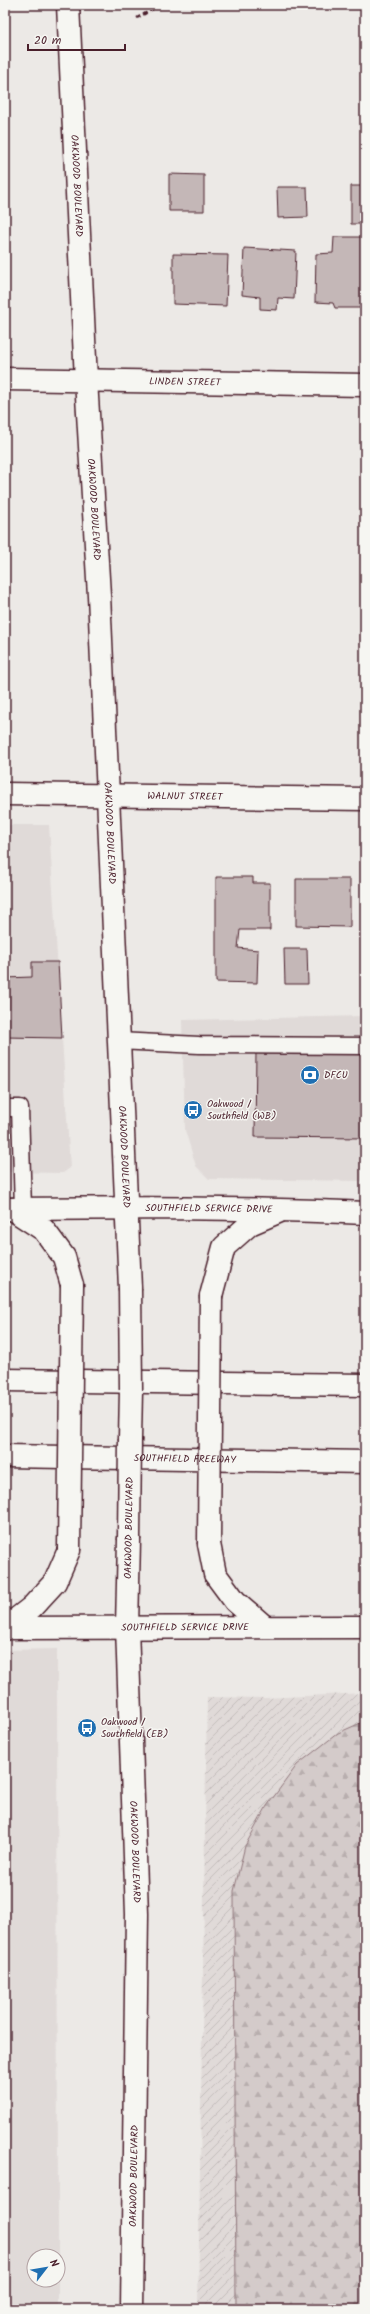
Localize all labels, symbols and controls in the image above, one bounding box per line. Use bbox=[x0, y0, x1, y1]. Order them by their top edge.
scale bar bbox=[28, 26, 125, 52]
text: 20 m bbox=[34, 31, 62, 50]
street label: OAKWOOD BOULEVARD bbox=[66, 134, 87, 238]
street label: LINDEN STREET bbox=[149, 373, 223, 391]
street label: OAKWOOD BOULEVARD bbox=[83, 458, 105, 561]
street label: OAKWOOD BOULEVARD bbox=[99, 781, 120, 885]
street label: WALNUT STREET bbox=[147, 788, 224, 805]
bank icon: DFCU bbox=[299, 1064, 321, 1086]
place label: DFCU bbox=[324, 1067, 348, 1083]
place label: Oakwood / Southfield (WB) bbox=[207, 1096, 276, 1124]
bus stop icon: Oakwood / Southfield (WB) bbox=[182, 1099, 204, 1121]
street label: OAKWOOD BOULEVARD bbox=[114, 1105, 134, 1209]
street label: SOUTHFIELD SERVICE DRIVE bbox=[145, 1200, 274, 1218]
street label: SOUTHFIELD FREEWAY bbox=[134, 1450, 237, 1468]
street label: OAKWOOD BOULEVARD bbox=[120, 1476, 138, 1579]
street label: SOUTHFIELD SERVICE DRIVE bbox=[121, 1619, 250, 1636]
place label: Oakwood / Southfield (EB) bbox=[101, 1714, 168, 1742]
bus stop icon: Oakwood / Southfield (EB) bbox=[76, 1717, 98, 1739]
street label: OAKWOOD BOULEVARD bbox=[125, 1800, 145, 1904]
street label: OAKWOOD BOULEVARD bbox=[125, 2124, 143, 2227]
north arrow bbox=[26, 2248, 66, 2288]
text: N bbox=[44, 2256, 63, 2271]

